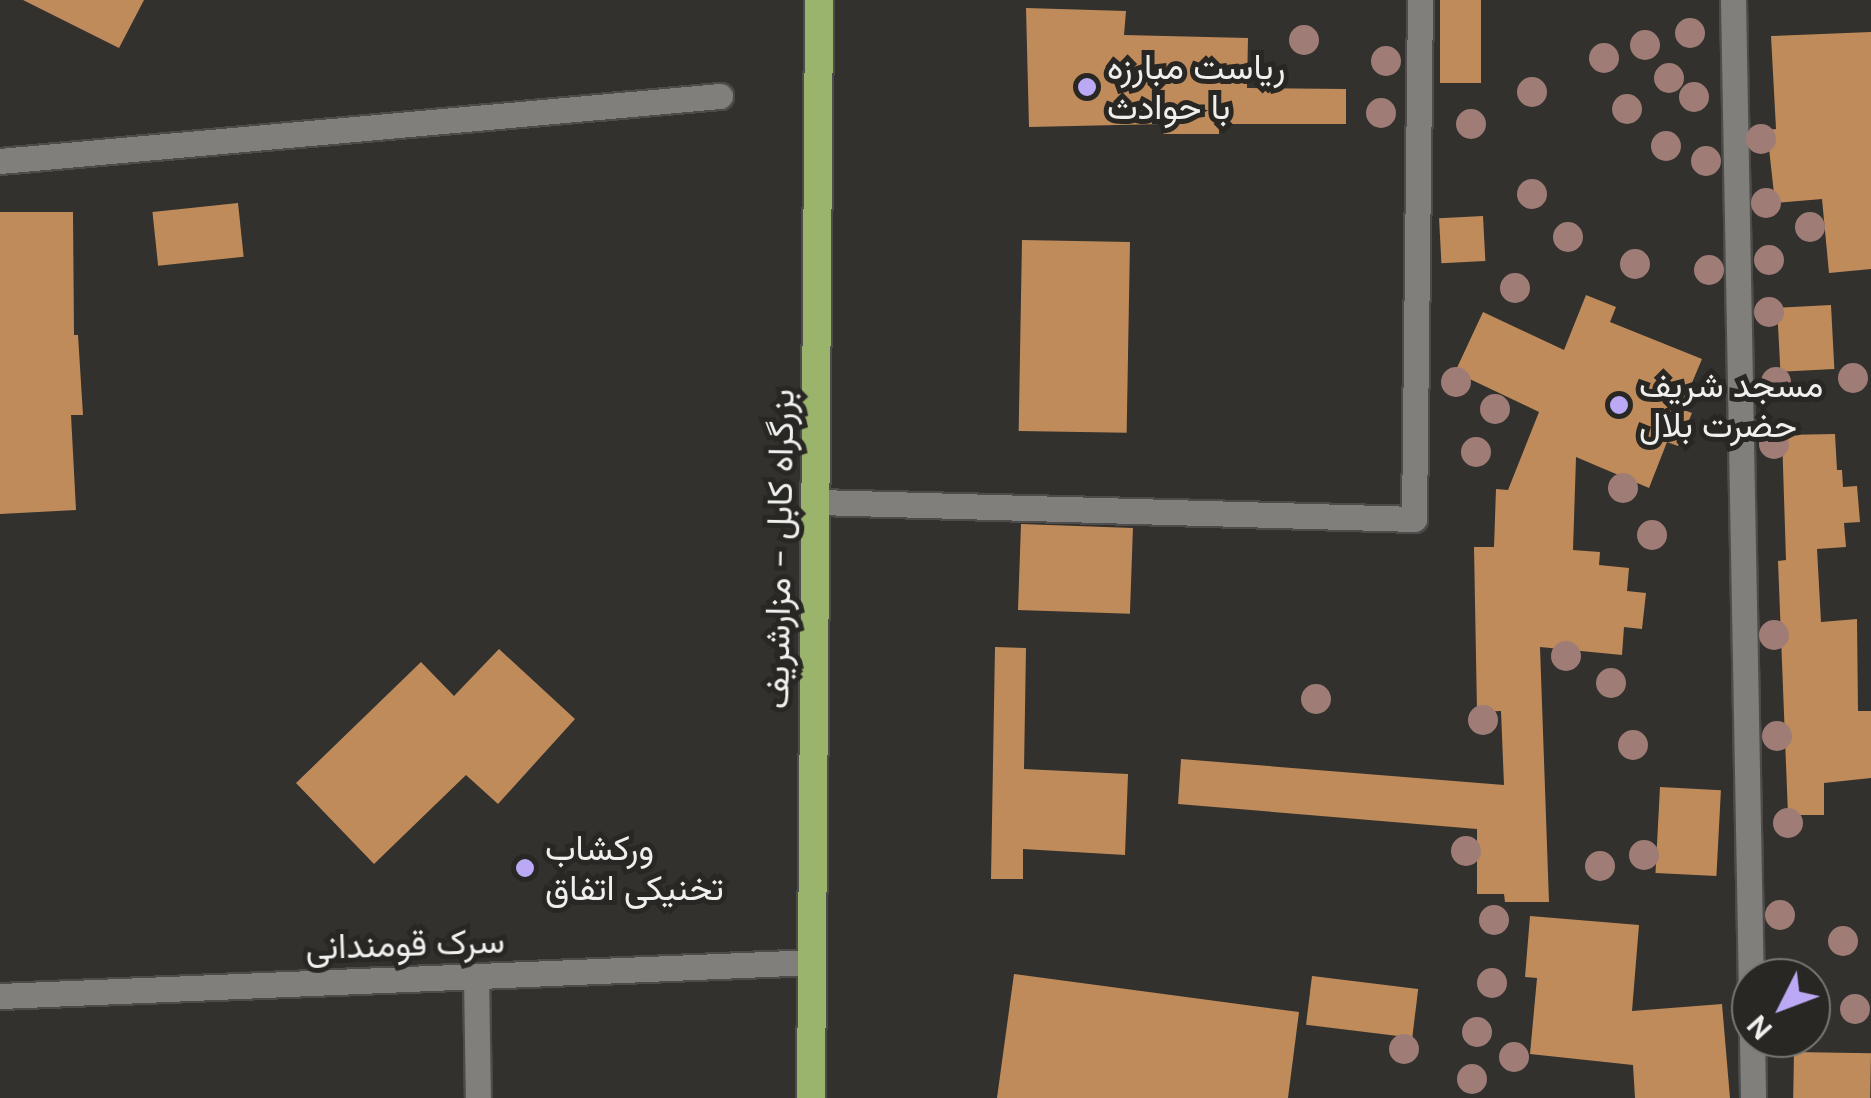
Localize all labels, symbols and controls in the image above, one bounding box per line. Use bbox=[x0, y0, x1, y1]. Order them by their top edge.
place label: ریاست مبارزه با حوادث bbox=[1107, 46, 1285, 128]
marker: ریاست مبارزه با حوادث bbox=[1076, 76, 1098, 98]
place label: مسجد شریف حضرت بلال bbox=[1639, 364, 1824, 446]
street label: بزرگراه کابل - مزارشریف bbox=[755, 389, 803, 709]
marker: مسجد شریف حضرت بلال bbox=[1608, 394, 1630, 416]
place label: ورکشاب تخنیکی اتفاق bbox=[545, 827, 724, 909]
marker: ورکشاب تخنیکی اتفاق bbox=[514, 857, 536, 879]
street label: سرک قومندانی bbox=[305, 920, 505, 968]
north arrow bbox=[1731, 958, 1831, 1058]
text: N bbox=[1739, 1007, 1780, 1047]

